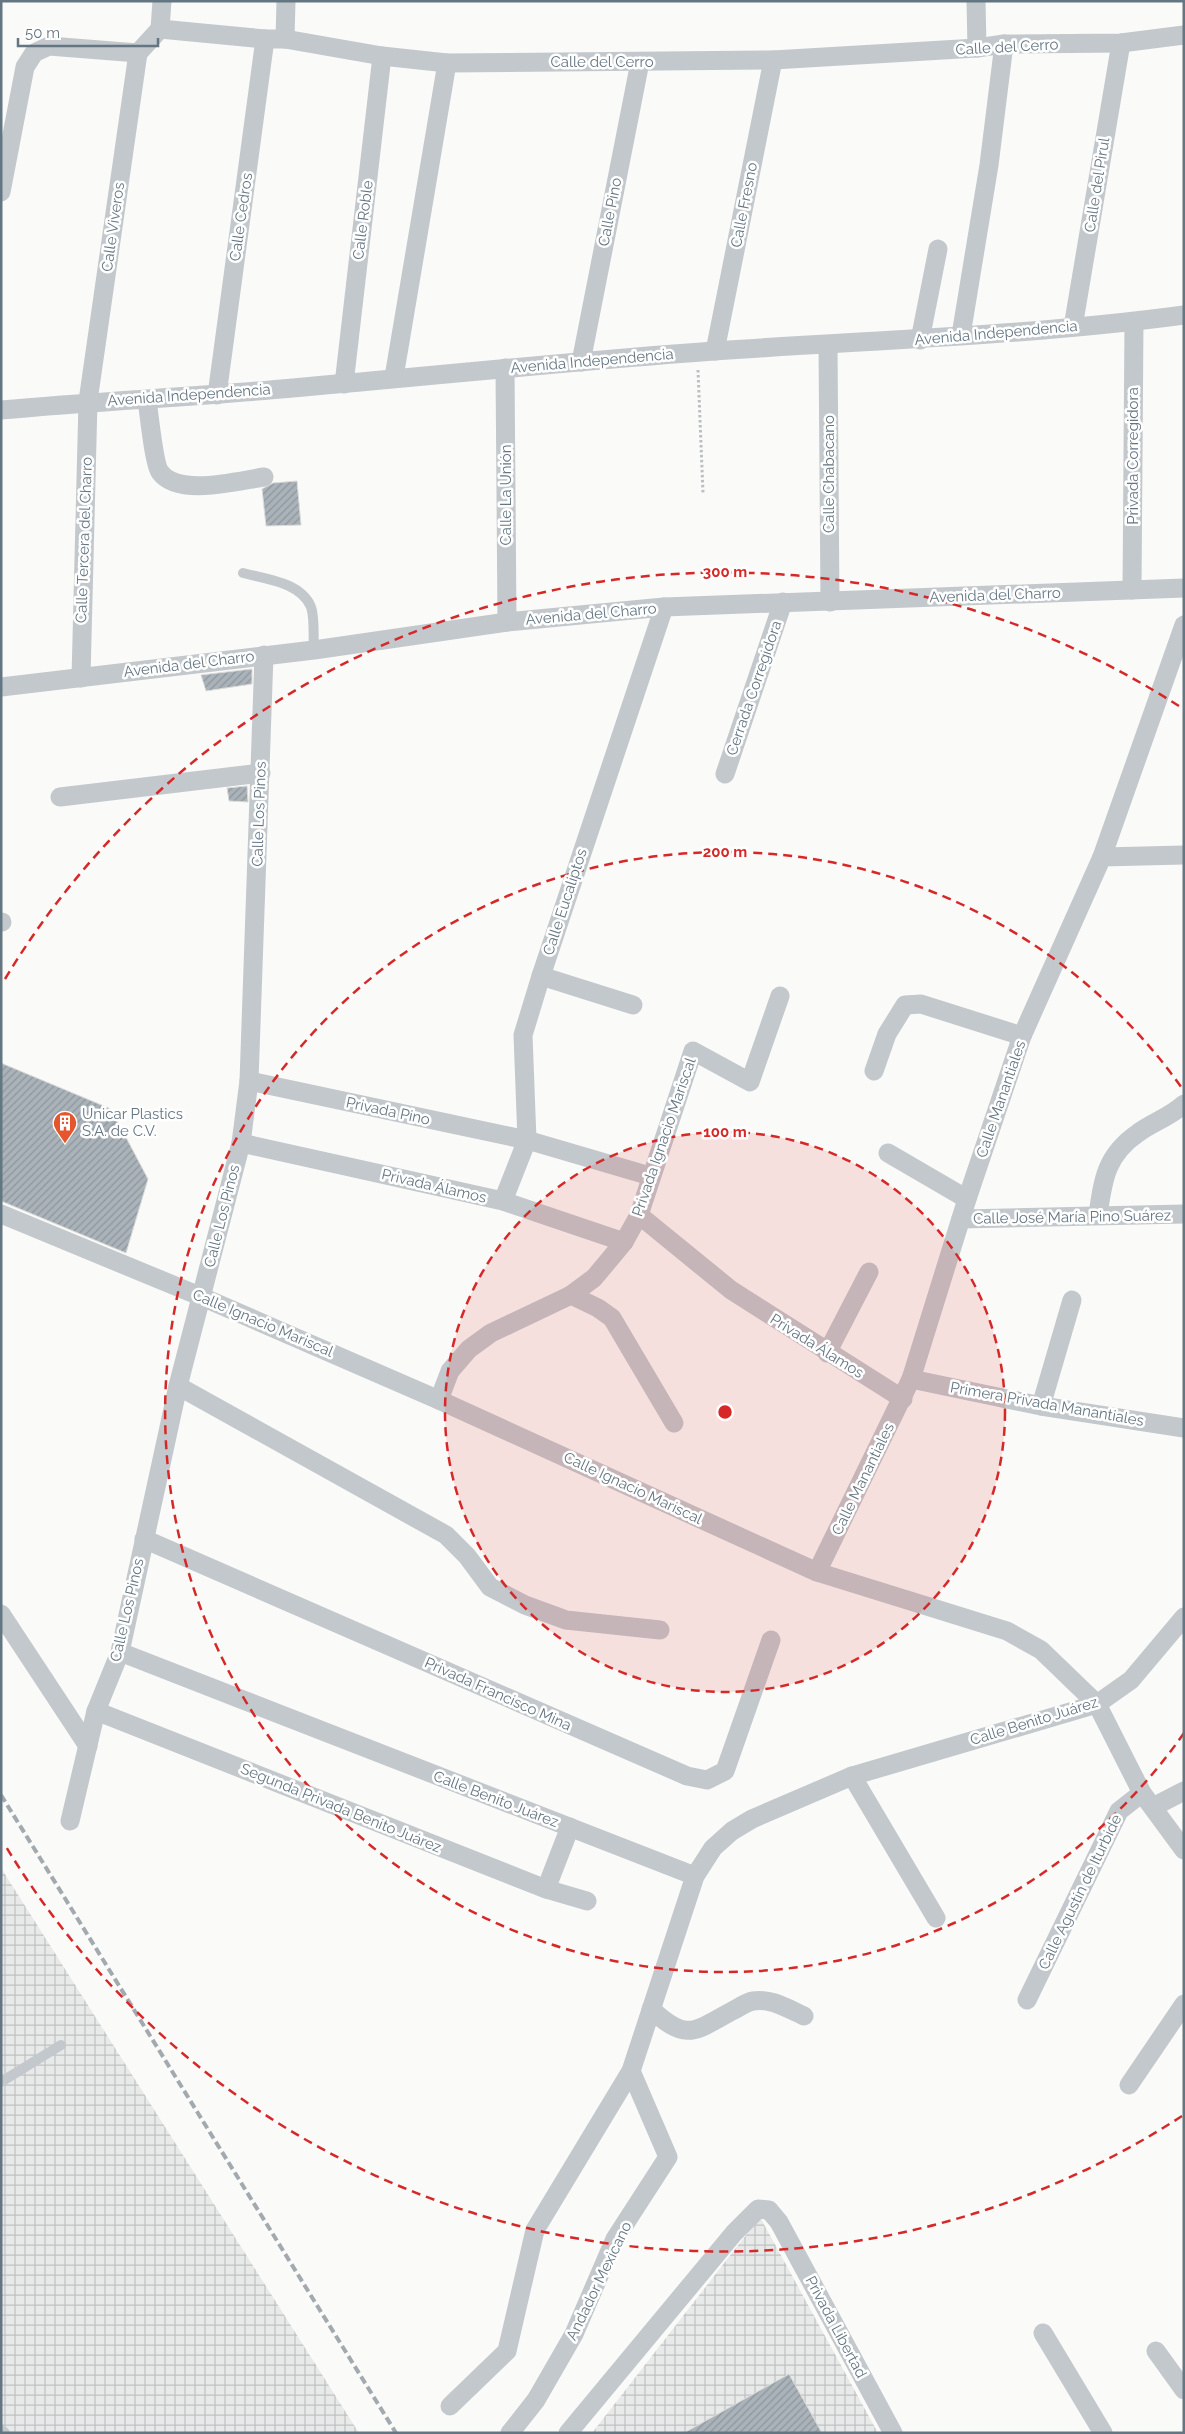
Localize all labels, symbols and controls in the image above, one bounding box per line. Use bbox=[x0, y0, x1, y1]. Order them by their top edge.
scale bar bbox=[18, 15, 158, 47]
text: 50 m bbox=[25, 24, 60, 42]
street label: Calle del Cerro bbox=[955, 35, 1059, 59]
street label: Calle del Cerro bbox=[550, 53, 654, 71]
street label: Calle del Pirul bbox=[1081, 135, 1114, 234]
street label: Calle Fresno bbox=[727, 161, 761, 249]
street label: Calle Cedros bbox=[226, 172, 256, 262]
street label: Calle Pino bbox=[595, 176, 625, 248]
street label: Calle Roble bbox=[349, 179, 377, 261]
street label: Calle Viveros bbox=[98, 181, 128, 273]
street label: Avenida Independencia bbox=[914, 317, 1078, 349]
street label: Avenida Independencia bbox=[510, 345, 674, 377]
street label: Avenida Independencia bbox=[107, 380, 271, 410]
street label: Privada Corregidora bbox=[1124, 387, 1142, 525]
street label: Calle Chabacano bbox=[820, 415, 838, 533]
street label: Calle La Unión bbox=[497, 445, 515, 545]
street label: Calle Tercera del Charro bbox=[72, 457, 96, 623]
text: 300 m bbox=[703, 563, 747, 581]
street label: Avenida del Charro bbox=[929, 584, 1061, 606]
street label: Avenida del Charro bbox=[525, 599, 657, 629]
street label: Cerrada Corregidora bbox=[722, 618, 786, 758]
street label: Avenida del Charro bbox=[123, 647, 255, 681]
street label: Calle Los Pinos bbox=[248, 761, 270, 867]
text: 200 m bbox=[703, 843, 747, 861]
street label: Calle Eucaliptos bbox=[539, 846, 591, 958]
street label: Calle Manantiales bbox=[973, 1038, 1029, 1160]
street label: Privada Ignacio Mariscal bbox=[628, 1054, 700, 1219]
street label: Privada Pino bbox=[344, 1093, 432, 1129]
place label: Unicar Plastics S.A. de C.V. bbox=[82, 1105, 183, 1140]
building icon: Unicar Plastics S.A. de C.V. bbox=[52, 1110, 78, 1144]
text: 100 m bbox=[703, 1123, 747, 1141]
street label: Calle Los Pinos bbox=[201, 1163, 243, 1269]
street label: Privada Álamos bbox=[380, 1165, 488, 1207]
street label: Calle José María Pino Suárez bbox=[973, 1206, 1171, 1228]
street label: Calle Ignacio Mariscal bbox=[190, 1285, 337, 1361]
street label: Privada Álamos bbox=[767, 1310, 867, 1382]
street label: Primera Privada Manantiales bbox=[949, 1378, 1145, 1430]
centre of rings bbox=[716, 1403, 734, 1421]
street label: Calle Manantiales bbox=[828, 1420, 898, 1538]
street label: Calle Ignacio Mariscal bbox=[561, 1448, 706, 1528]
street label: Calle Los Pinos bbox=[106, 1557, 148, 1663]
street label: Privada Francisco Mina bbox=[422, 1654, 574, 1734]
street label: Calle Benito Juárez bbox=[968, 1693, 1100, 1749]
street label: Segunda Privada Benito Juárez bbox=[238, 1759, 444, 1857]
street label: Calle Benito Juárez bbox=[431, 1767, 561, 1831]
street label: Calle Agustín de Iturbide bbox=[1035, 1811, 1126, 1973]
street label: Andador Mexicano bbox=[562, 2219, 636, 2343]
street label: Privada Libertad bbox=[802, 2273, 870, 2381]

